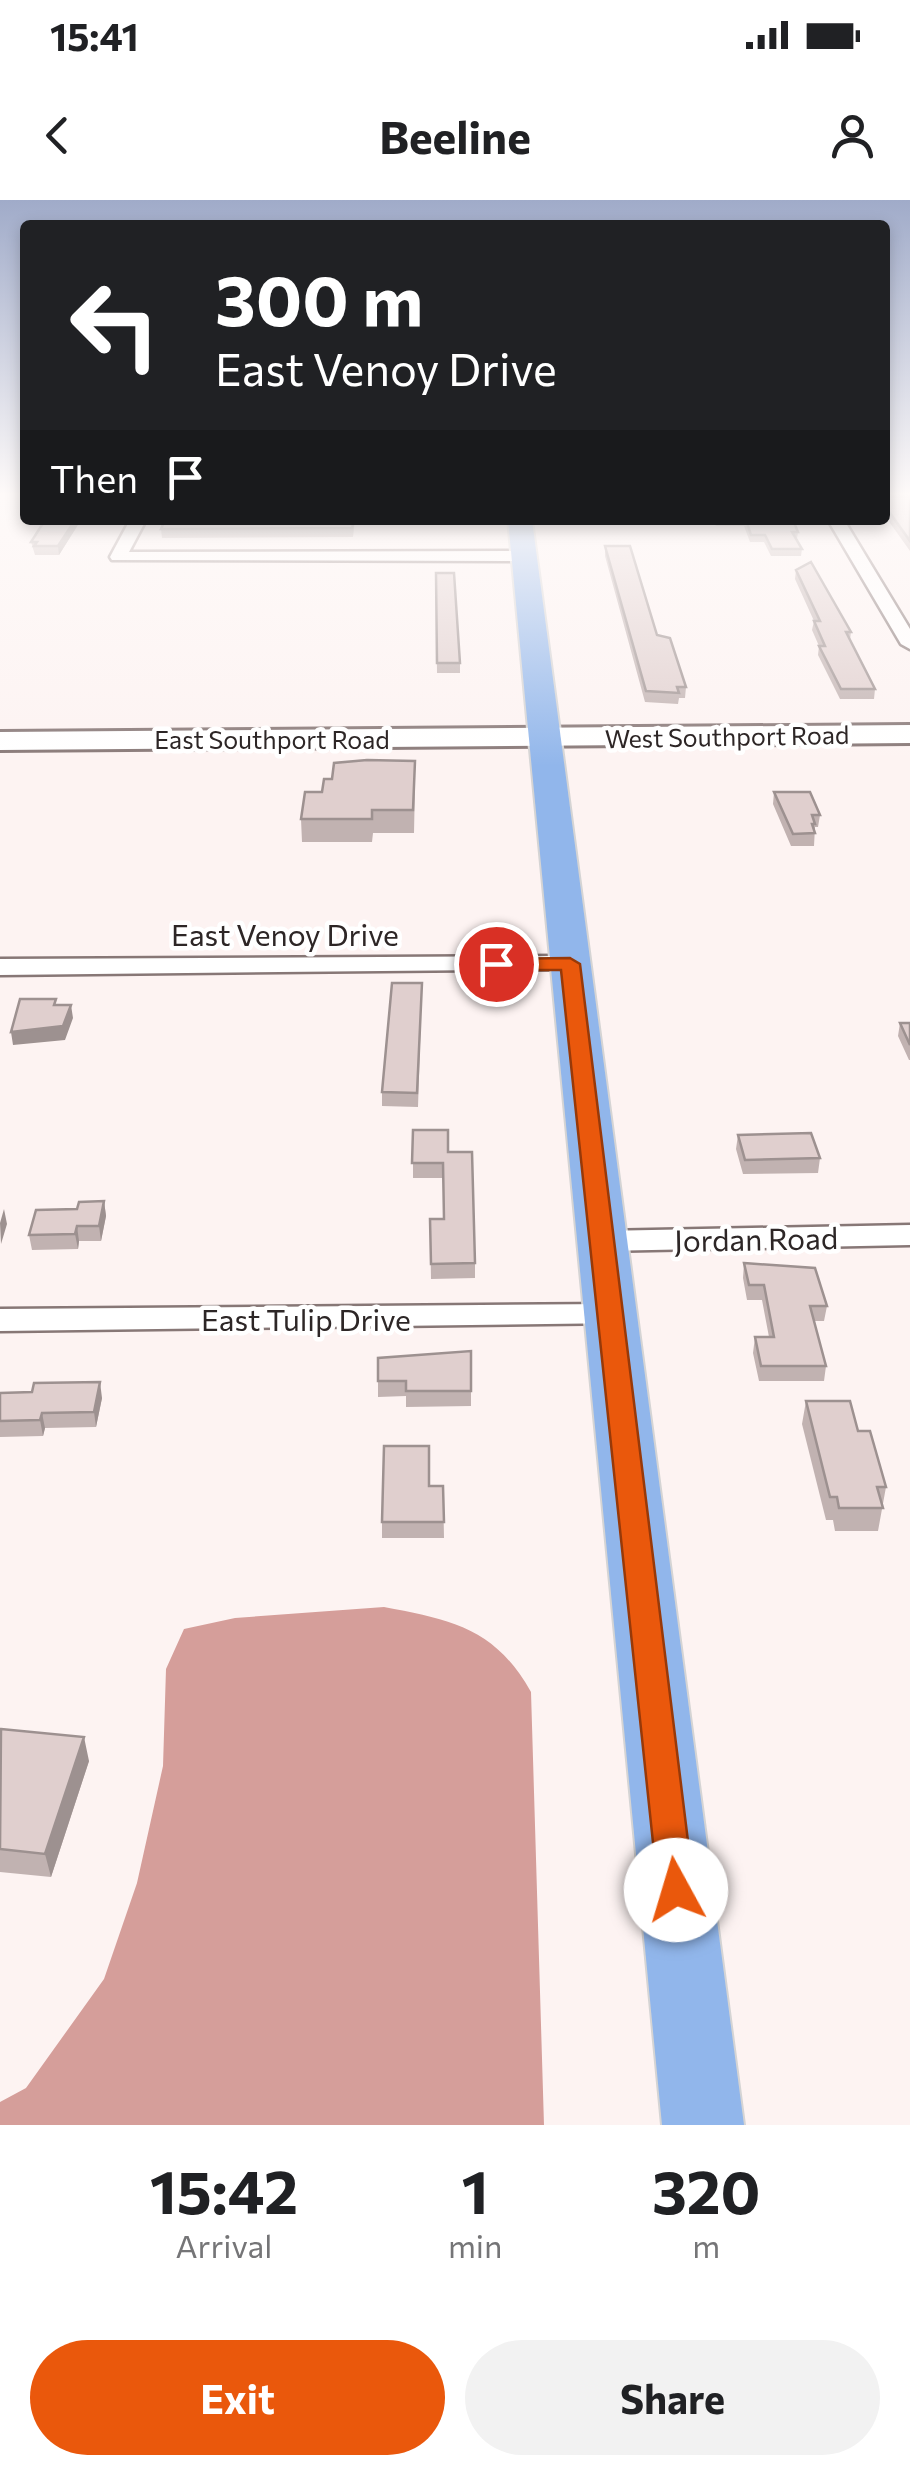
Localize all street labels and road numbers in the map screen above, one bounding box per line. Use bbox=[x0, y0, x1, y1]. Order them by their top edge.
street label: West Southport Road bbox=[604, 719, 850, 753]
street label: East Southport Road bbox=[154, 724, 390, 754]
street label: East Venoy Drive bbox=[171, 915, 399, 952]
street label: Jordan Road bbox=[674, 1218, 838, 1258]
street label: East Tulip Drive bbox=[201, 1300, 411, 1337]

